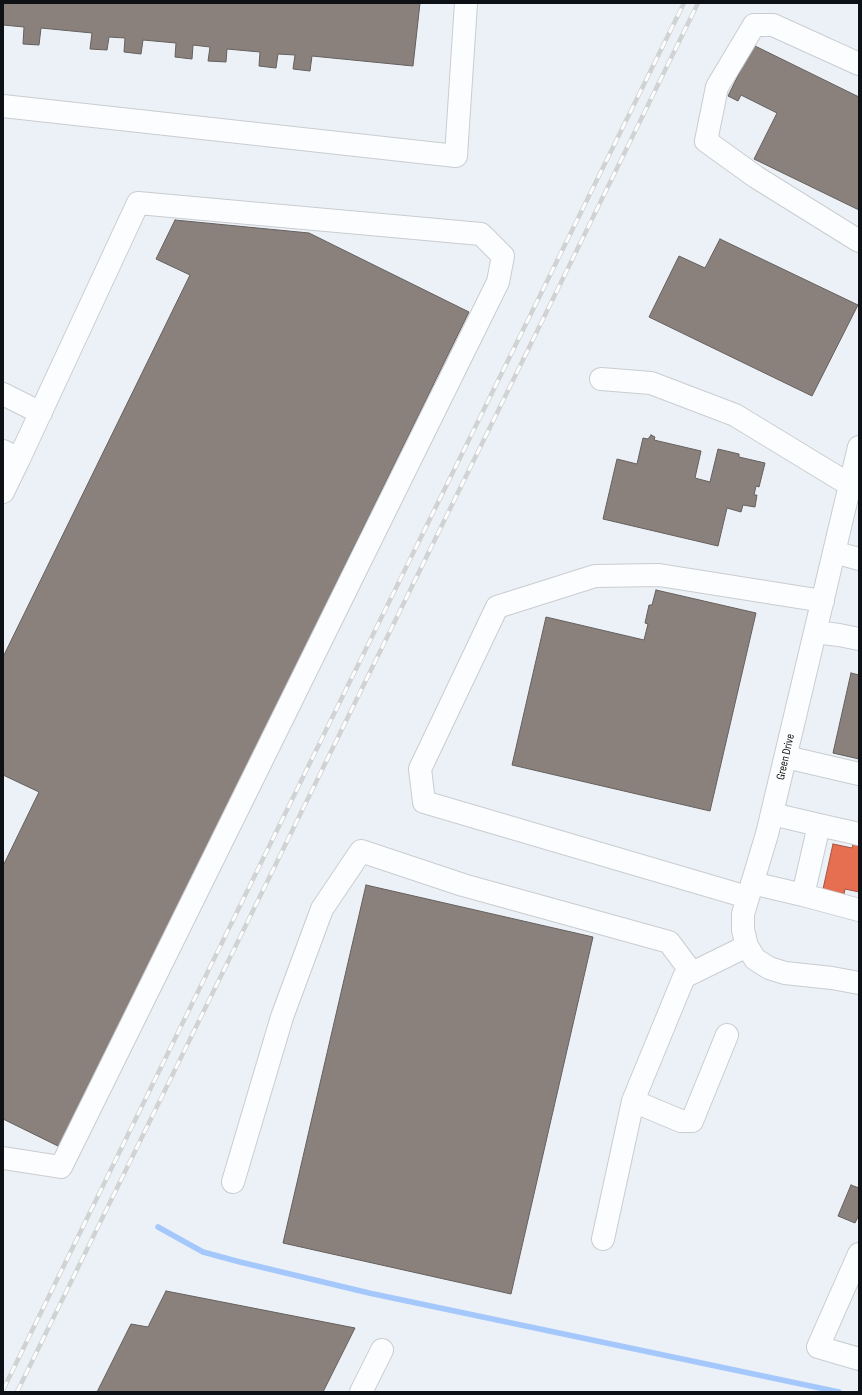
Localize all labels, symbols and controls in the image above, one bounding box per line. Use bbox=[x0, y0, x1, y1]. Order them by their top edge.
street label: Green Drive bbox=[774, 733, 798, 781]

